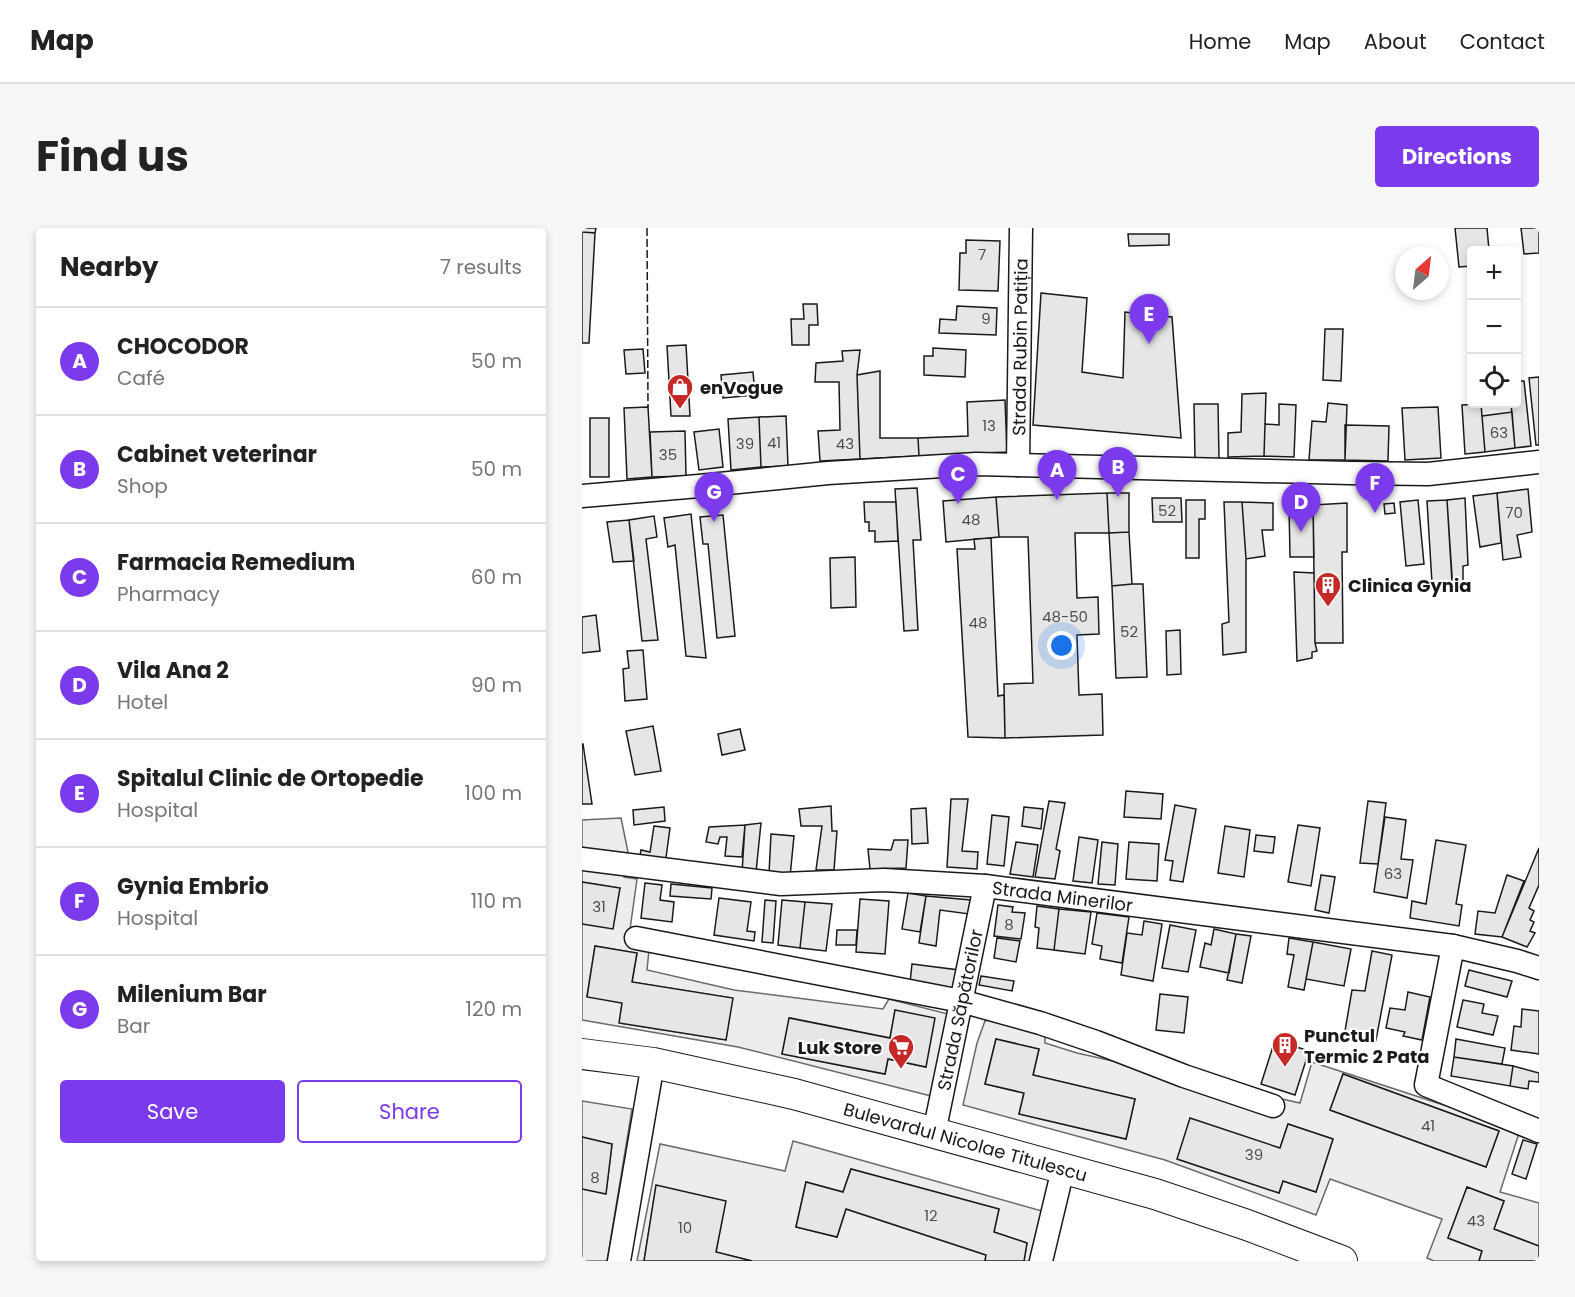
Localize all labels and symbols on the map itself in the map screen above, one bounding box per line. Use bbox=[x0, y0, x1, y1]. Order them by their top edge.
house number: 7 bbox=[978, 244, 986, 265]
north arrow bbox=[1395, 246, 1449, 300]
street label: Strada Rubin Patiția bbox=[1006, 258, 1033, 436]
pin: E bbox=[1130, 294, 1168, 344]
house number: 9 bbox=[981, 308, 991, 329]
shop icon: enVogue bbox=[665, 372, 695, 410]
place label: enVogue bbox=[700, 375, 783, 400]
house number: 13 bbox=[982, 415, 996, 436]
house number: 63 bbox=[1490, 422, 1508, 443]
house number: 41 bbox=[767, 432, 781, 453]
house number: 39 bbox=[736, 433, 754, 454]
house number: 43 bbox=[836, 433, 854, 454]
house number: 35 bbox=[659, 444, 677, 465]
pin: B bbox=[1098, 448, 1138, 497]
pin: A bbox=[1038, 450, 1076, 500]
pin: C bbox=[938, 454, 977, 504]
pin: F bbox=[1356, 464, 1394, 513]
pin: G bbox=[694, 472, 734, 522]
pin: D bbox=[1282, 482, 1320, 532]
house number: 52 bbox=[1158, 500, 1176, 521]
house number: 70 bbox=[1505, 502, 1523, 523]
house number: 48 bbox=[962, 509, 980, 530]
building icon: Clinica Gynia bbox=[1313, 570, 1343, 608]
place label: Clinica Gynia bbox=[1348, 573, 1471, 598]
house number: 48-50 bbox=[1042, 606, 1088, 627]
house number: 48 bbox=[969, 612, 987, 633]
house number: 52 bbox=[1120, 621, 1138, 642]
your location bbox=[1047, 631, 1076, 660]
house number: 63 bbox=[1384, 863, 1402, 884]
street label: Strada Minerilor bbox=[991, 875, 1135, 917]
house number: 31 bbox=[592, 896, 606, 917]
house number: 8 bbox=[1004, 914, 1014, 935]
street label: Strada Săpătorilor bbox=[931, 926, 988, 1093]
place label: Punctul Termic 2 Pata bbox=[1304, 1023, 1430, 1069]
building icon: Punctul Termic 2 Pata bbox=[1270, 1030, 1300, 1068]
supermarket icon: Luk Store bbox=[886, 1032, 916, 1070]
place label: Luk Store bbox=[798, 1035, 882, 1060]
street label: Bulevardul Nicolae Titulescu bbox=[841, 1096, 1090, 1187]
house number: 41 bbox=[1421, 1115, 1435, 1136]
house number: 39 bbox=[1245, 1144, 1263, 1165]
house number: 8 bbox=[590, 1167, 600, 1188]
house number: 12 bbox=[924, 1205, 938, 1226]
house number: 43 bbox=[1467, 1210, 1485, 1231]
house number: 10 bbox=[678, 1217, 692, 1238]

